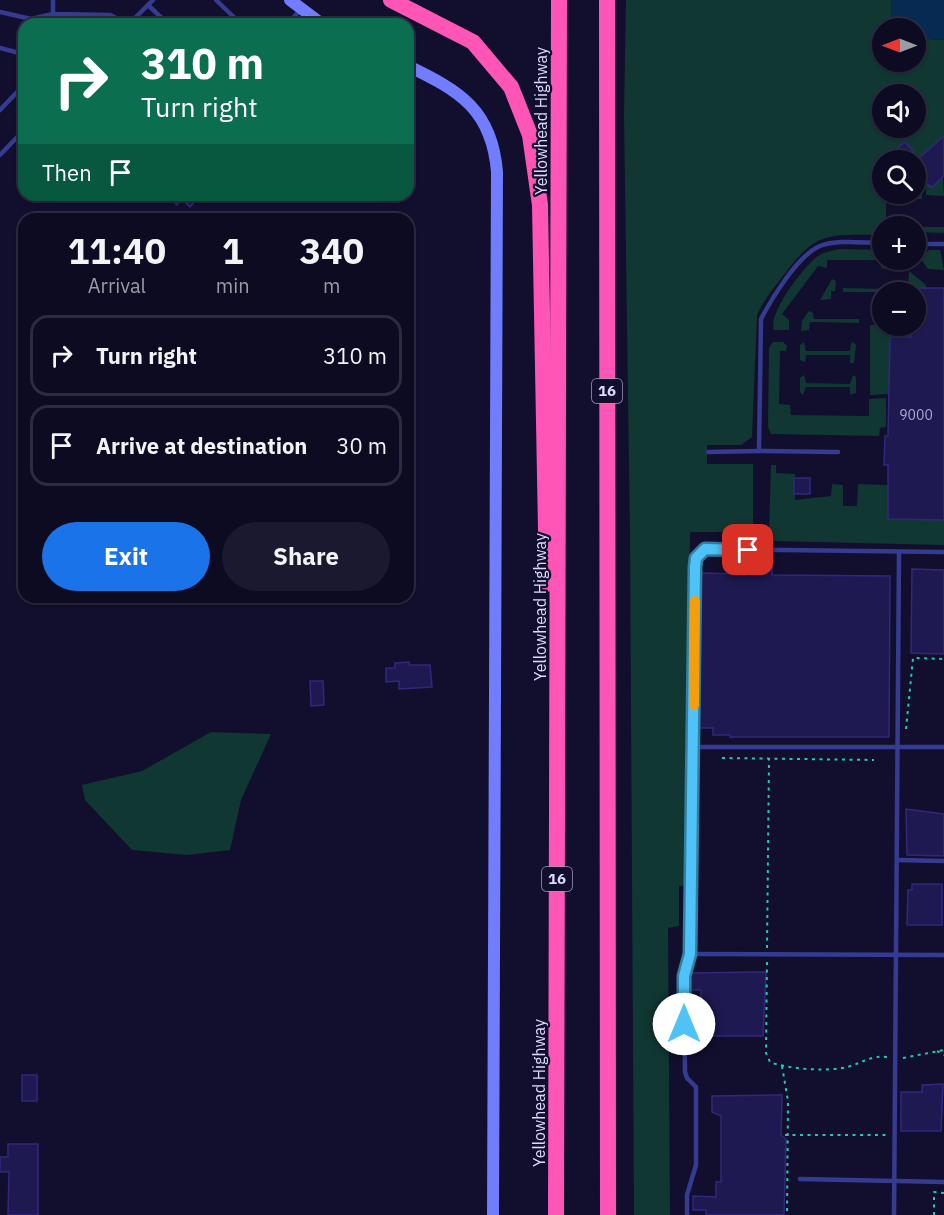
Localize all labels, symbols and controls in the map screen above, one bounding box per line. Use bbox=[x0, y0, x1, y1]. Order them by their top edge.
north arrow bbox=[872, 18, 926, 72]
map controls bbox=[872, 18, 926, 336]
text: 310 m bbox=[141, 36, 264, 91]
icon: right bbox=[42, 42, 120, 120]
street label: Yellowhead Highway bbox=[531, 47, 551, 195]
button: sound bbox=[872, 84, 926, 138]
text: Turn right bbox=[141, 89, 258, 124]
button: search bbox=[872, 150, 926, 204]
icon: arrive bbox=[104, 156, 137, 189]
text: Then bbox=[42, 158, 92, 187]
button: + bbox=[872, 216, 926, 270]
text: 11:40 bbox=[68, 227, 166, 274]
text: 1 bbox=[222, 227, 244, 274]
text: 340 bbox=[299, 227, 364, 274]
text: Arrival bbox=[88, 272, 146, 299]
text: min bbox=[216, 272, 250, 299]
text: m bbox=[323, 272, 341, 299]
button: − bbox=[872, 282, 926, 336]
icon: right bbox=[45, 339, 78, 372]
text: Turn right bbox=[96, 341, 197, 370]
text: 310 m bbox=[323, 341, 387, 370]
road number: 16 bbox=[592, 379, 622, 403]
house number: 9000 bbox=[899, 406, 933, 424]
icon: arrive bbox=[45, 429, 78, 462]
text: Arrive at destination bbox=[96, 431, 307, 460]
text: 30 m bbox=[336, 431, 387, 460]
button: Exit bbox=[42, 522, 210, 591]
button: Share bbox=[222, 522, 390, 591]
pin bbox=[722, 524, 773, 575]
street label: Yellowhead Highway bbox=[530, 533, 550, 681]
icon: arrive bbox=[731, 533, 764, 566]
road number: 16 bbox=[542, 867, 572, 891]
position arrow bbox=[652, 992, 716, 1056]
street label: Yellowhead Highway bbox=[529, 1019, 549, 1167]

